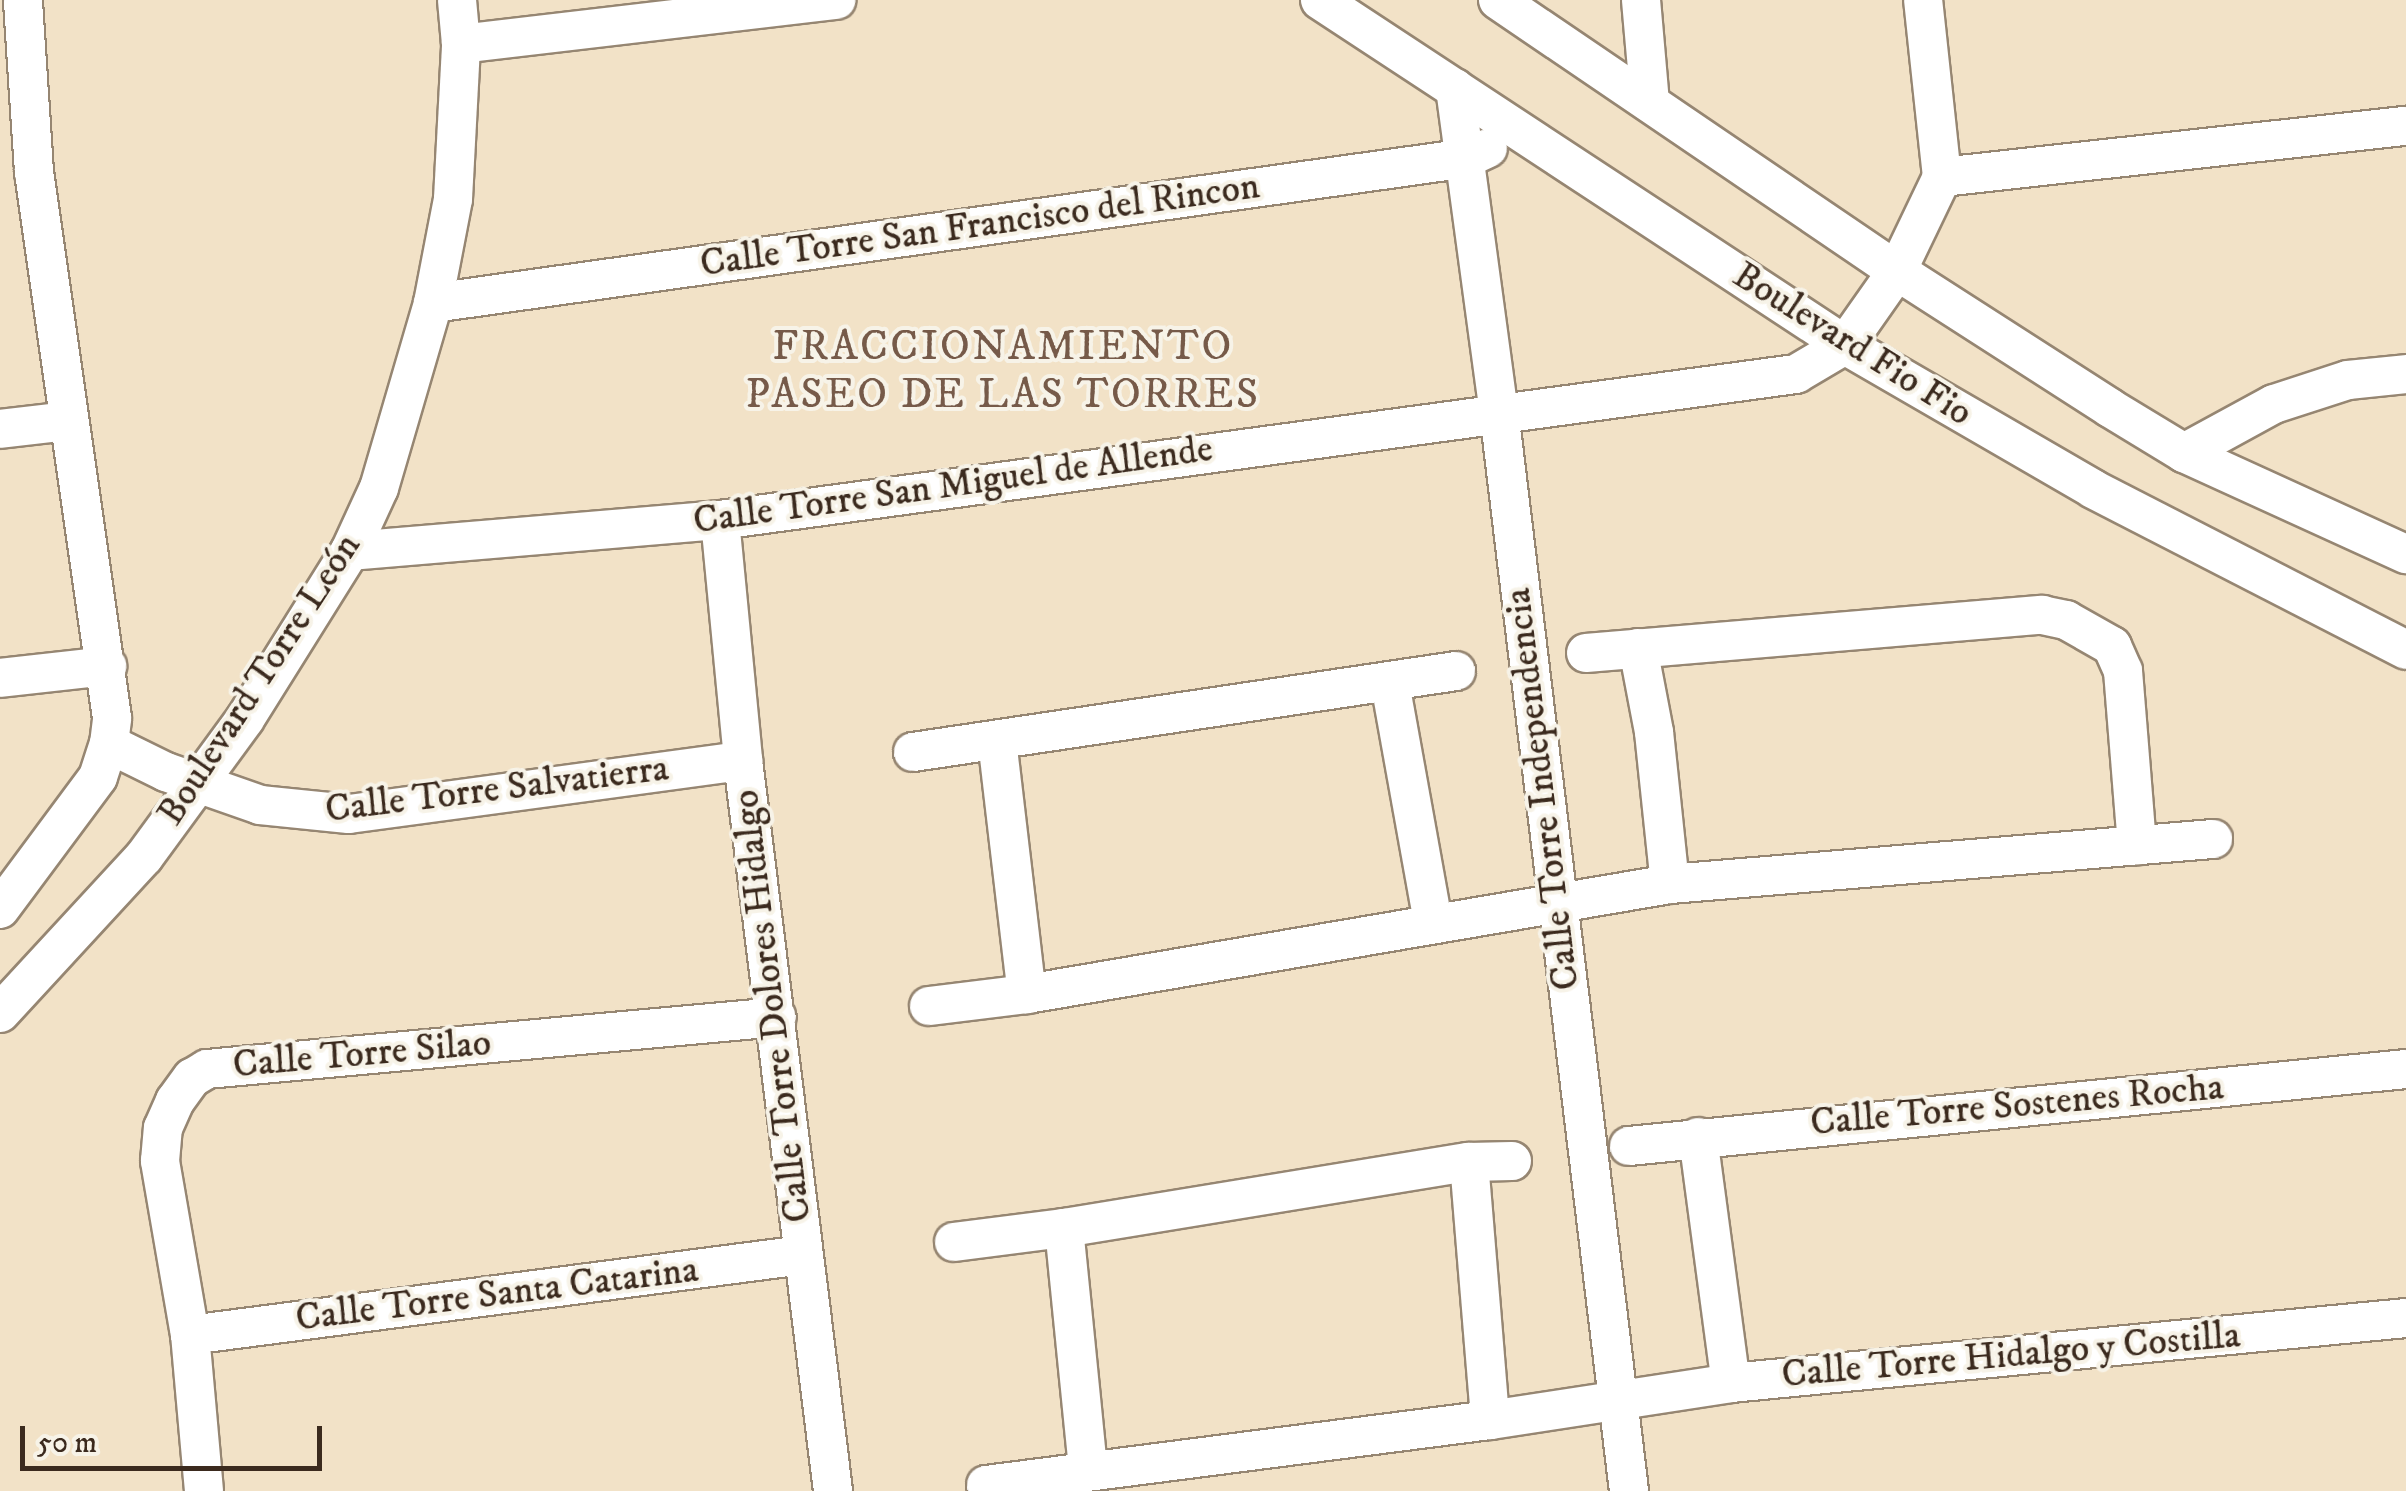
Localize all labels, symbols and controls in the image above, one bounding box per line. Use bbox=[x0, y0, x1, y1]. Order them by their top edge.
street label: Calle Torre San Francisco del Rincon bbox=[697, 164, 1263, 288]
street label: Boulevard Fio Fio bbox=[1724, 253, 1980, 437]
district label: FRACCIONAMIENTO PASEO DE LAS TORRES bbox=[745, 322, 1261, 421]
street label: Calle Torre San Miguel de Allende bbox=[690, 427, 1216, 545]
street label: Boulevard Torre León bbox=[149, 526, 371, 834]
street label: Calle Torre Independencia bbox=[1496, 585, 1590, 993]
street label: Calle Torre Salvatierra bbox=[323, 746, 671, 834]
street label: Calle Torre Dolores Hidalgo bbox=[724, 787, 822, 1225]
street label: Calle Torre Silao bbox=[231, 1021, 493, 1089]
street label: Calle Torre Sostenes Rocha bbox=[1809, 1065, 2225, 1147]
street label: Calle Torre Santa Catarina bbox=[293, 1248, 701, 1342]
street label: Calle Torre Hidalgo y Costilla bbox=[1780, 1313, 2242, 1399]
scale bar bbox=[25, 1406, 328, 1468]
text: 50 m bbox=[37, 1425, 97, 1462]

